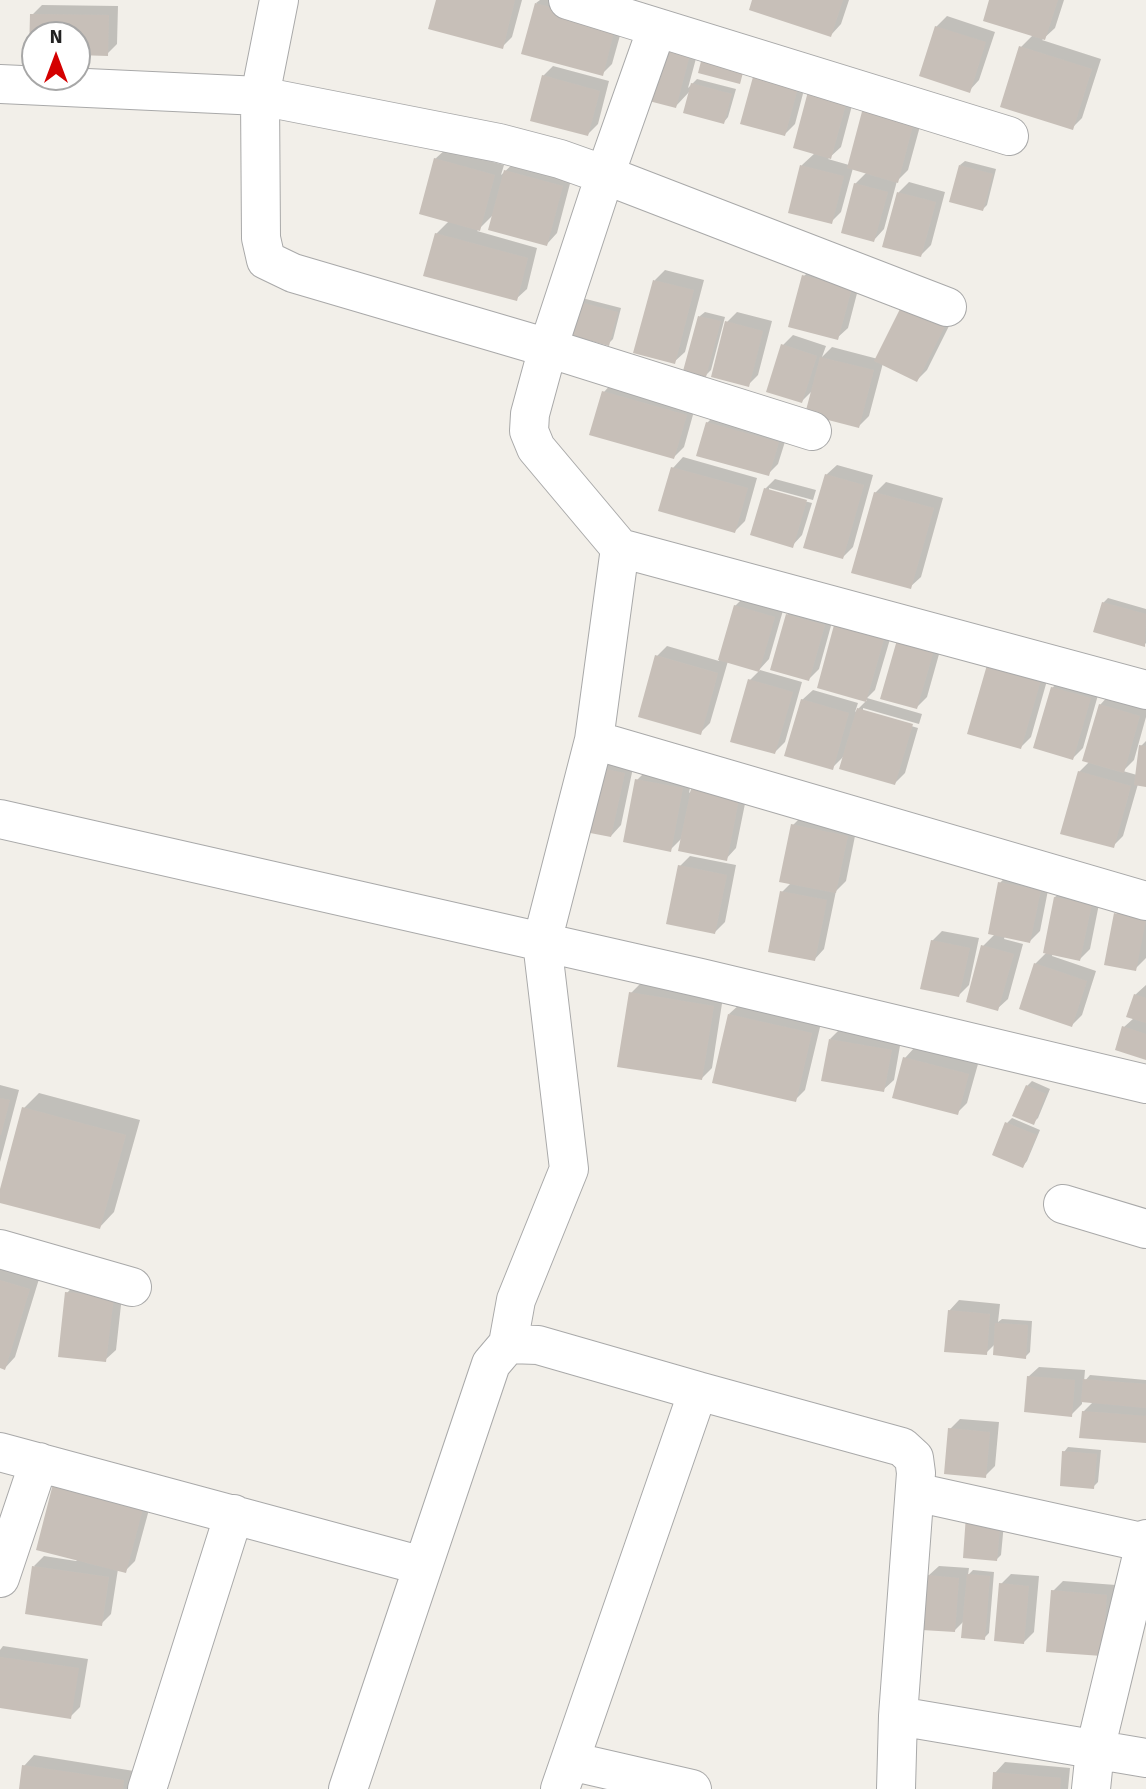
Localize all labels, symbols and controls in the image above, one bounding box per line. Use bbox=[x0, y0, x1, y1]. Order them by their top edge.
north arrow bbox=[21, 21, 91, 91]
text: N bbox=[49, 25, 63, 49]

